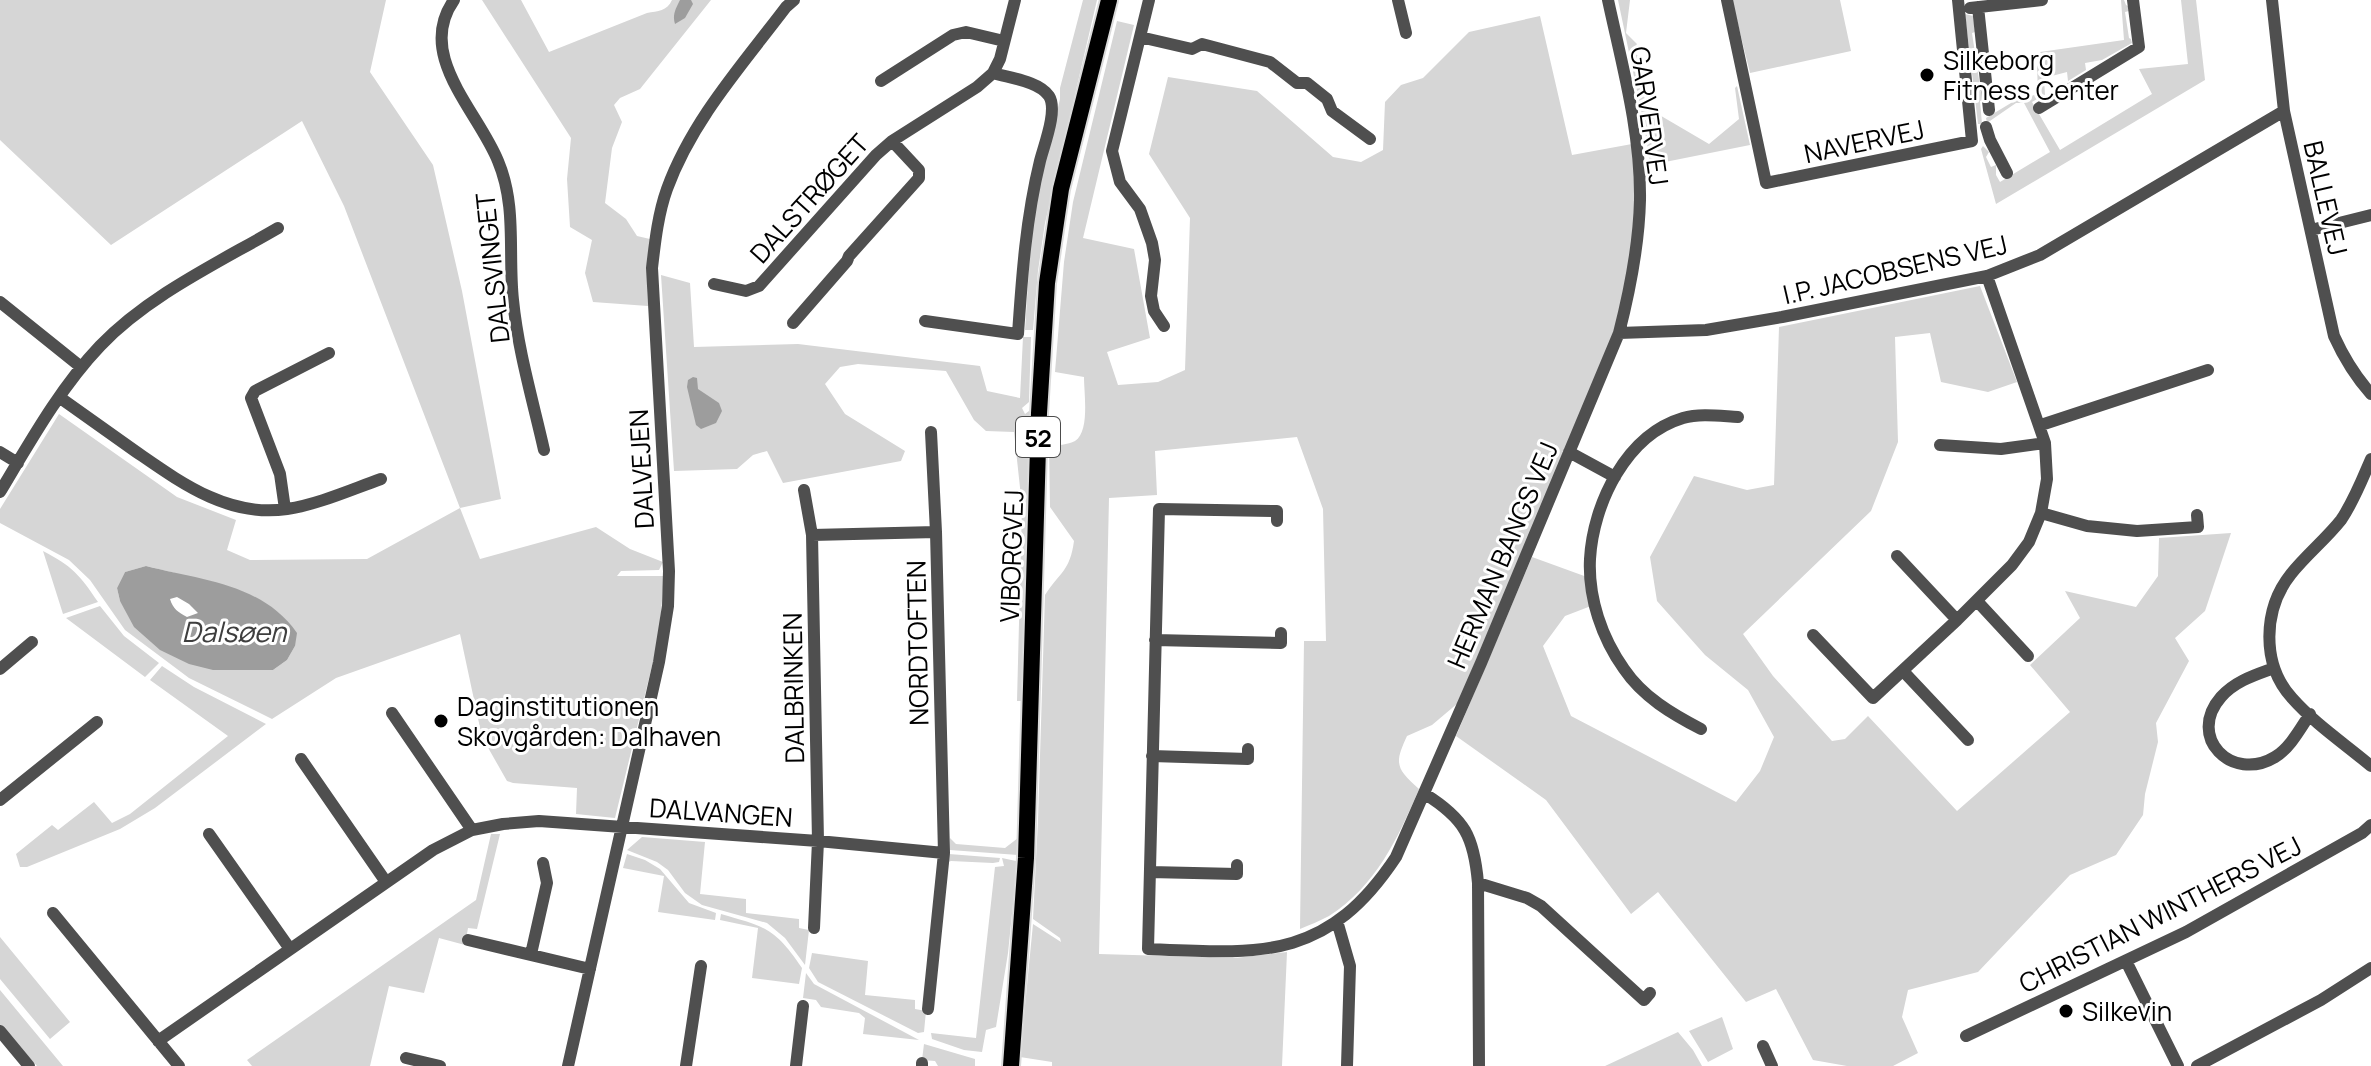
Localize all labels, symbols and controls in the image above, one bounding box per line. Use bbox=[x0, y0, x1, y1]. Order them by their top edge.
place label: Silkeborg Fitness Center bbox=[1943, 42, 2119, 108]
street label: GARVERVEJ bbox=[1622, 44, 1678, 188]
marker: Silkeborg Fitness Center bbox=[1918, 66, 1936, 84]
street label: NAVERVEJ bbox=[1801, 111, 1927, 171]
street label: DALSTRØGET bbox=[741, 125, 877, 270]
street label: BALLEVEJ bbox=[2295, 137, 2357, 259]
street label: DALSVINGET bbox=[466, 191, 518, 345]
street label: I.P. JACOBSENS VEJ bbox=[1779, 226, 2011, 312]
street label: DALVEJEN bbox=[620, 408, 662, 530]
road number: 52 bbox=[1016, 417, 1060, 457]
street label: HERMAN BANGS VEJ bbox=[1438, 436, 1566, 674]
street label: VIBORGVEJ bbox=[991, 489, 1031, 623]
street label: NORDTOFTEN bbox=[898, 560, 936, 726]
water label: Dalsøen bbox=[182, 612, 288, 650]
street label: DALBRINKEN bbox=[774, 612, 812, 764]
place label: Daginstitutionen Skovgården: Dalhaven bbox=[457, 688, 721, 754]
marker: Daginstitutionen Skovgården: Dalhaven bbox=[432, 712, 450, 730]
street label: DALVANGEN bbox=[648, 789, 794, 835]
street label: CHRISTIAN WINTHERS VEJ bbox=[2013, 827, 2307, 1001]
place label: Silkevin bbox=[2082, 993, 2172, 1029]
marker: Silkevin bbox=[2057, 1002, 2075, 1020]

